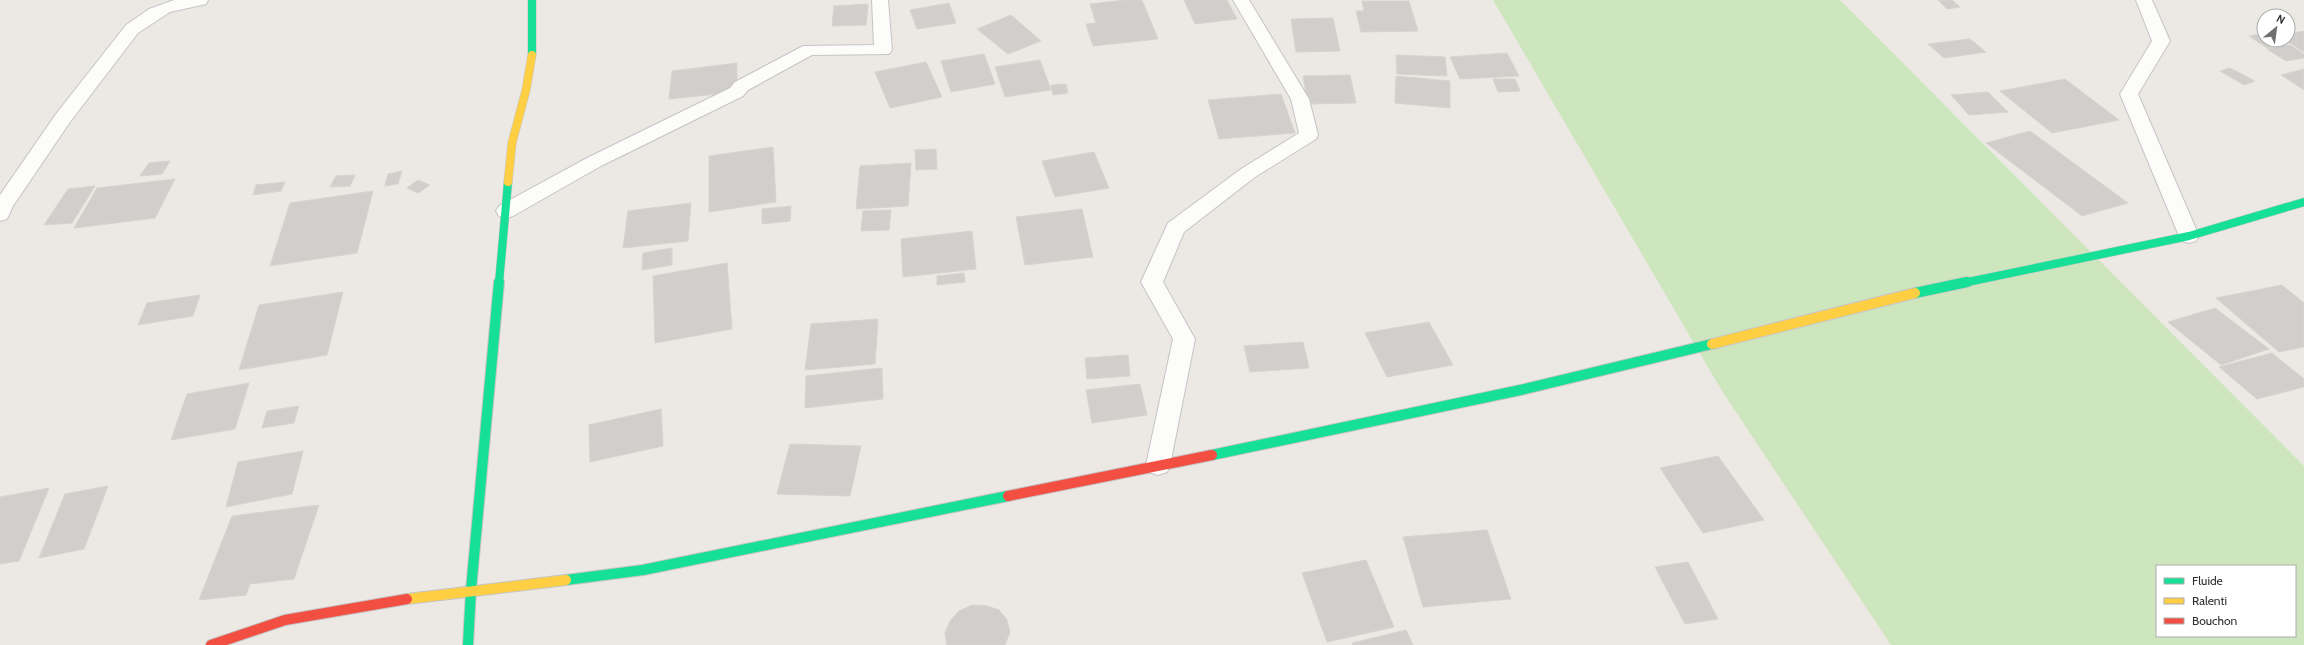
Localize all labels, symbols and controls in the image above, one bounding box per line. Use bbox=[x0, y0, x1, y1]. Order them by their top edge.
north arrow bbox=[2256, 8, 2296, 48]
text: N bbox=[2274, 11, 2288, 27]
legend bbox=[2156, 565, 2296, 637]
text: Fluide bbox=[2192, 573, 2223, 588]
text: Ralenti bbox=[2192, 593, 2227, 608]
text: Bouchon bbox=[2192, 613, 2238, 628]

